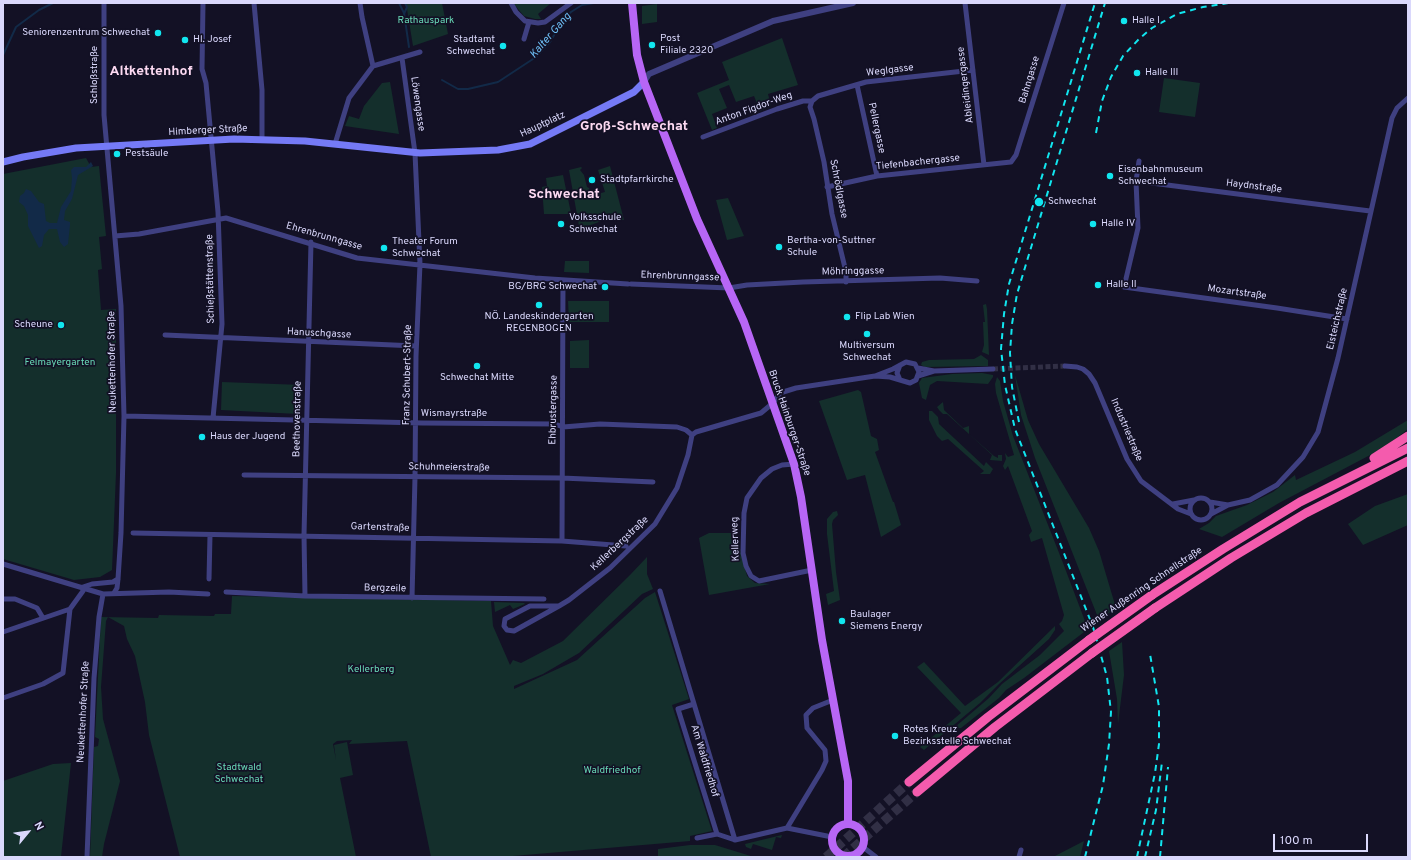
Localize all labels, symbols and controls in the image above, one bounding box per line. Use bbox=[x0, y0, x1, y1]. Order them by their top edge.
water label: Kalter Gang bbox=[528, 10, 574, 62]
park label: Rathauspark bbox=[398, 15, 454, 27]
place label: Halle I bbox=[1132, 15, 1160, 27]
marker: Halle I bbox=[1119, 16, 1129, 26]
place label: Seniorenzentrum Schwechat bbox=[22, 27, 150, 39]
marker: Seniorenzentrum Schwechat bbox=[153, 28, 163, 38]
place label: Post Filiale 2320 bbox=[660, 33, 713, 56]
place label: Hl. Josef bbox=[193, 34, 231, 46]
place label: Stadtamt Schwechat bbox=[446, 34, 495, 58]
marker: Hl. Josef bbox=[180, 35, 190, 45]
marker: Post Filiale 2320 bbox=[647, 40, 657, 50]
marker: Stadtamt Schwechat bbox=[498, 41, 508, 51]
street label: Schloßstraße bbox=[89, 46, 101, 104]
street label: Ableidingergasse bbox=[955, 46, 977, 124]
street label: Bahngasse bbox=[1017, 55, 1043, 105]
street label: Weglgasse bbox=[866, 62, 914, 80]
district label: Altkettenhof bbox=[110, 64, 192, 80]
place label: Halle III bbox=[1145, 67, 1178, 79]
marker: Halle III bbox=[1132, 68, 1142, 78]
street label: Löwengasse bbox=[407, 76, 427, 132]
street label: Anton Figdor-Weg bbox=[714, 89, 794, 129]
street label: Pellergasse bbox=[865, 101, 887, 155]
street label: Hauptplatz bbox=[518, 109, 568, 141]
district label: Groß-Schwechat bbox=[580, 119, 688, 135]
street label: Himberger Straße bbox=[168, 123, 248, 139]
place label: Pestsäule bbox=[125, 148, 168, 160]
marker: Pestsäule bbox=[112, 149, 122, 159]
street label: Tiefenbachergasse bbox=[875, 153, 961, 173]
street label: Schrödlgasse bbox=[826, 158, 850, 220]
place label: Eisenbahnmuseum Schwechat bbox=[1118, 164, 1203, 188]
marker: Eisenbahnmuseum Schwechat bbox=[1105, 171, 1115, 181]
place label: Stadtpfarrkirche bbox=[600, 174, 674, 186]
marker: Stadtpfarrkirche bbox=[587, 175, 597, 185]
street label: Haydnstraße bbox=[1225, 178, 1283, 196]
district label: Schwechat bbox=[528, 187, 600, 203]
marker: Schwechat bbox=[1033, 196, 1045, 208]
place label: Schwechat bbox=[1048, 196, 1097, 208]
place label: Volksschule Schwechat bbox=[569, 212, 621, 236]
place label: Halle IV bbox=[1101, 218, 1135, 230]
marker: Volksschule Schwechat bbox=[556, 219, 566, 229]
marker: Halle IV bbox=[1088, 219, 1098, 229]
street label: Ehrenbrunngasse bbox=[285, 220, 363, 254]
street label: Schießstättenstraße bbox=[204, 234, 218, 324]
place label: Bertha-von-Suttner Schule bbox=[787, 235, 876, 258]
place label: Theater Forum Schwechat bbox=[392, 236, 458, 260]
marker: Bertha-von-Suttner Schule bbox=[774, 242, 784, 252]
marker: Theater Forum Schwechat bbox=[379, 243, 389, 253]
street label: Möhringgasse bbox=[822, 265, 884, 279]
street label: Ehrenbrunngasse bbox=[640, 270, 720, 284]
place label: Halle II bbox=[1106, 279, 1137, 291]
marker: Halle II bbox=[1093, 280, 1103, 290]
place label: BG/BRG Schwechat bbox=[508, 281, 597, 293]
marker: BG/BRG Schwechat bbox=[600, 282, 610, 292]
street label: Mozartstraße bbox=[1207, 283, 1267, 303]
street label: Eisteichstraße bbox=[1325, 287, 1351, 351]
marker: NÖ. Landeskindergarten REGENBOGEN bbox=[534, 300, 544, 310]
street label: Neukettenhofer Straße bbox=[106, 311, 120, 413]
place label: NÖ. Landeskindergarten REGENBOGEN bbox=[484, 311, 594, 334]
place label: Flip Lab Wien bbox=[855, 311, 915, 323]
marker: Flip Lab Wien bbox=[842, 312, 852, 322]
place label: Scheune bbox=[14, 319, 53, 331]
marker: Scheune bbox=[56, 320, 66, 330]
street label: Franz Schubert-Straße bbox=[401, 325, 415, 425]
street label: Hanuschgasse bbox=[287, 326, 351, 342]
marker: Multiversum Schwechat bbox=[862, 329, 872, 339]
place label: Multiversum Schwechat bbox=[839, 340, 895, 364]
park label: Felmayergarten bbox=[25, 357, 95, 369]
marker: Schwechat Mitte bbox=[472, 361, 482, 371]
street label: Bruck Hainburger-Straße bbox=[765, 368, 813, 478]
place label: Schwechat Mitte bbox=[440, 372, 514, 384]
street label: Ehbrustergasse bbox=[547, 375, 561, 445]
street label: Beethovenstraße bbox=[291, 381, 305, 457]
street label: Industriestraße bbox=[1107, 397, 1145, 463]
street label: Wismayrstraße bbox=[421, 408, 487, 420]
place label: Haus der Jugend bbox=[210, 431, 285, 443]
marker: Haus der Jugend bbox=[197, 432, 207, 442]
street label: Schuhmeierstraße bbox=[408, 461, 490, 475]
street label: Kellerbergstraße bbox=[589, 514, 651, 574]
street label: Kellerweg bbox=[729, 517, 743, 561]
street label: Gartenstraße bbox=[350, 521, 410, 535]
street label: Wiener Außenring Schnellstraße bbox=[1079, 545, 1205, 635]
street label: Bergzeile bbox=[364, 583, 406, 595]
place label: Baulager Siemens Energy bbox=[850, 609, 923, 632]
marker: Baulager Siemens Energy bbox=[837, 616, 847, 626]
street label: Neukettenhofer Straße bbox=[75, 661, 93, 763]
park label: Kellerberg bbox=[348, 664, 394, 676]
street label: Am Waldfriedhof bbox=[687, 724, 721, 798]
place label: Rotes Kreuz Bezirksstelle Schwechat bbox=[903, 724, 1011, 748]
marker: Rotes Kreuz Bezirksstelle Schwechat bbox=[890, 731, 900, 741]
park label: Stadtwald Schwechat bbox=[215, 762, 263, 786]
park label: Waldfriedhof bbox=[583, 765, 641, 777]
north arrow bbox=[8, 812, 48, 852]
text: N bbox=[30, 819, 47, 833]
scale bar bbox=[1275, 826, 1370, 852]
text: 100 m bbox=[1280, 833, 1313, 849]

